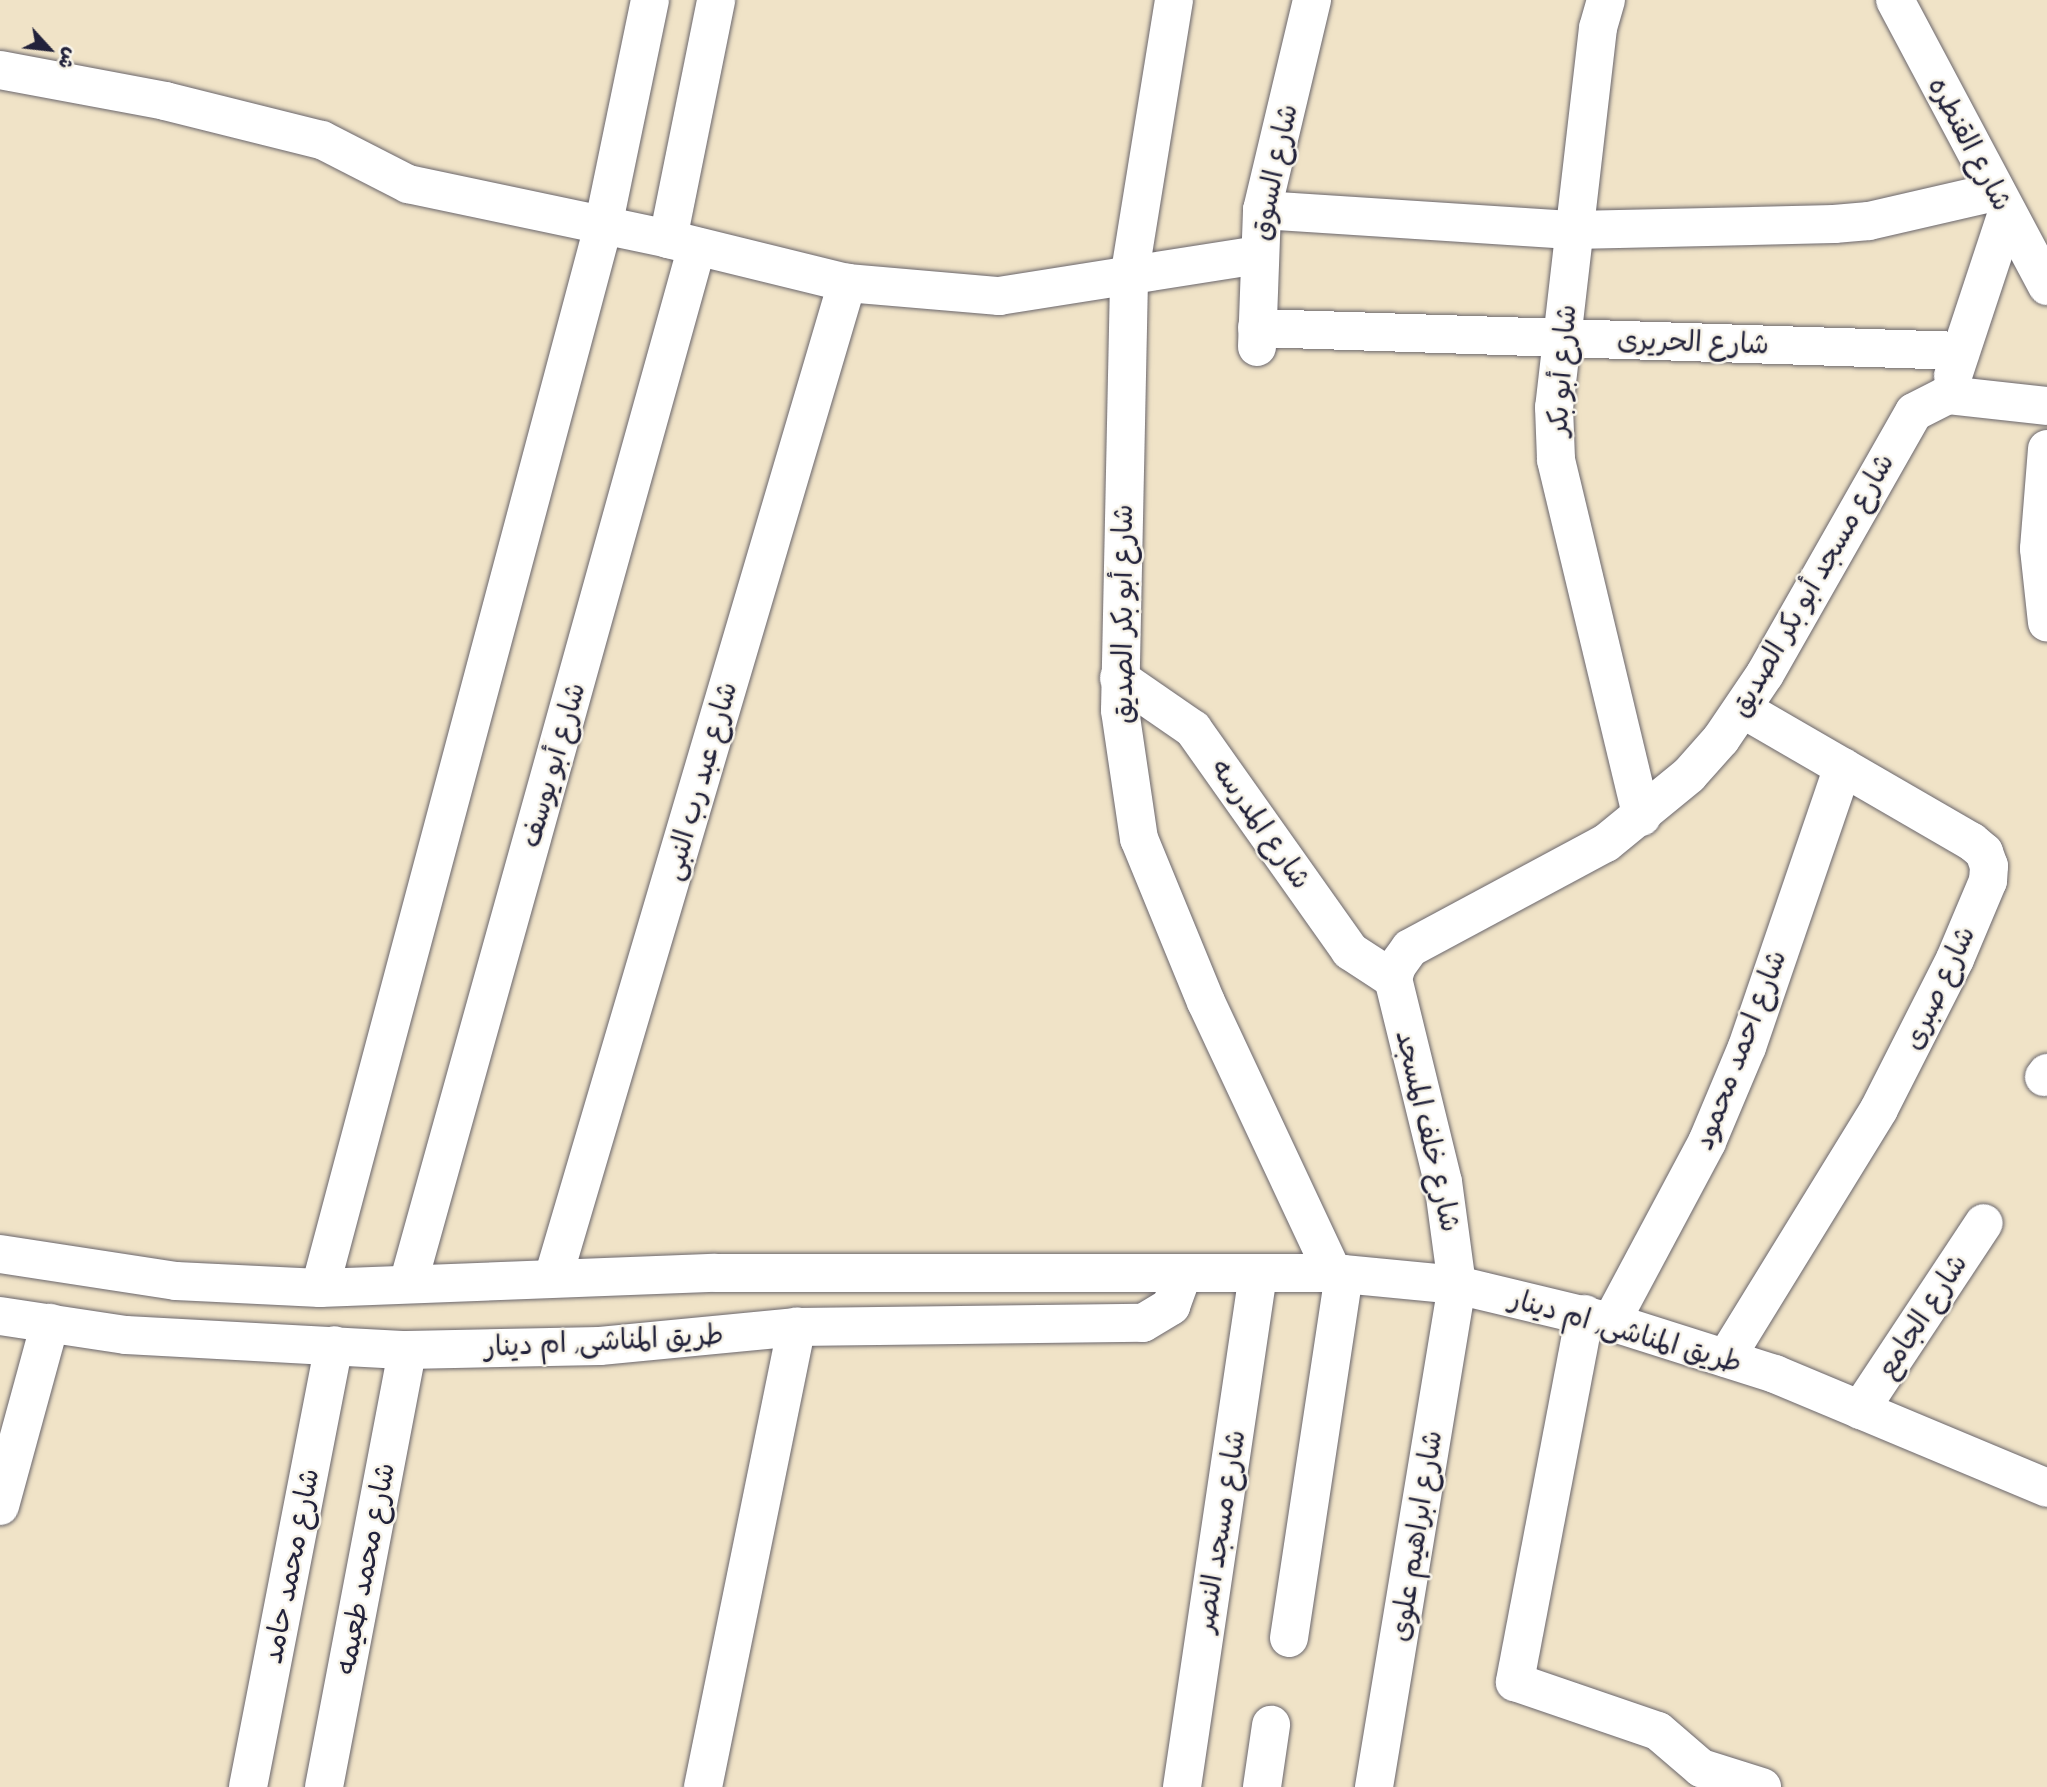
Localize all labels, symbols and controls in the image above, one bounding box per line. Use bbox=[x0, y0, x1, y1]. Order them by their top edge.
north arrow bbox=[14, 14, 84, 84]
text: ش bbox=[52, 44, 83, 73]
street label: شارع القنطره bbox=[1921, 71, 2019, 217]
street label: شارع السوق bbox=[1243, 101, 1305, 243]
street label: شارع أبو بكر bbox=[1541, 303, 1583, 437]
street label: شارع الحريرى bbox=[1616, 323, 1770, 361]
street label: شارع مسجد أبو بكر الصديق bbox=[1723, 447, 1901, 723]
street label: شارع أبو بكر الصديق bbox=[1106, 504, 1140, 724]
street label: شارع عبد رب النبى bbox=[656, 678, 744, 884]
street label: شارع أبو يوسف bbox=[513, 679, 593, 851]
street label: شارع المدرسه bbox=[1204, 753, 1318, 895]
street label: شارع صبرى bbox=[1896, 921, 1982, 1055]
street label: شارع احمد محمود bbox=[1686, 945, 1794, 1155]
street label: شارع خلف المسجد bbox=[1388, 1027, 1468, 1235]
street label: شارع الجامع bbox=[1870, 1248, 1974, 1384]
street label: طريق المناشى, ام دينار bbox=[1506, 1282, 1746, 1380]
street label: طريق المناشى, ام دينار bbox=[483, 1318, 725, 1364]
street label: شارع مسجد النصر bbox=[1187, 1427, 1253, 1635]
street label: شارع ابراهيم علوى bbox=[1383, 1428, 1449, 1644]
street label: شارع محمد طعيمه bbox=[328, 1460, 402, 1678]
street label: شارع محمد حامد bbox=[256, 1466, 326, 1666]

